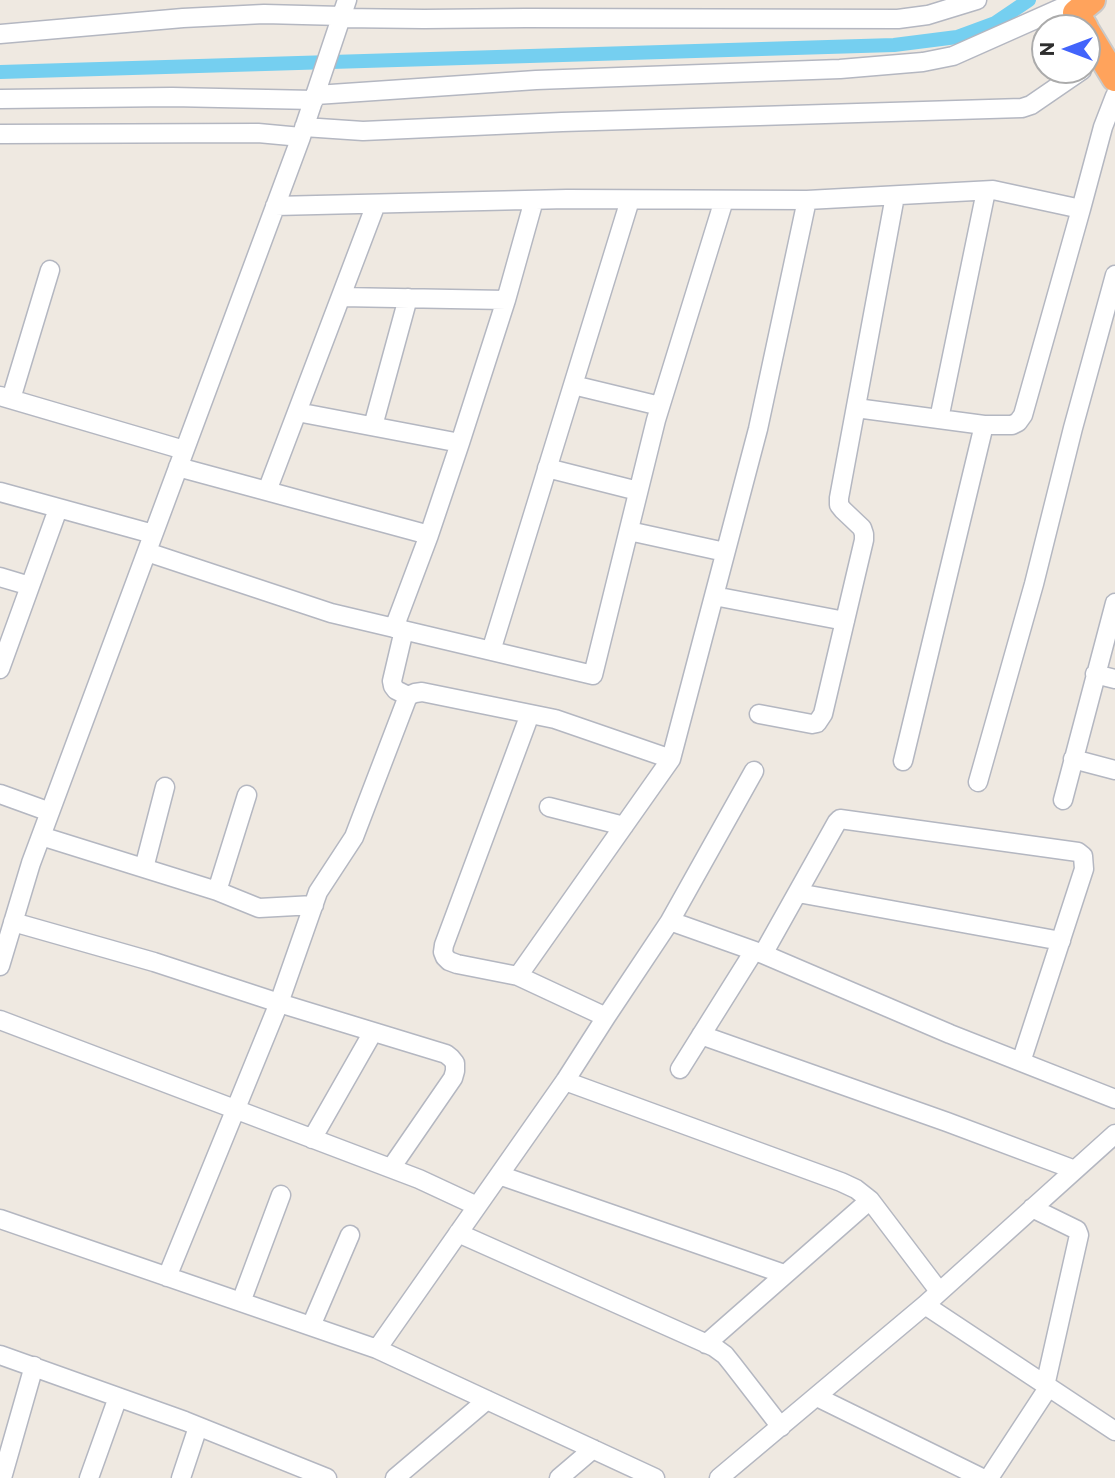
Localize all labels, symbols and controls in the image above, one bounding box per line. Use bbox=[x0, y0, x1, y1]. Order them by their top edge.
north arrow bbox=[1031, 14, 1101, 84]
text: N bbox=[1035, 42, 1058, 56]

